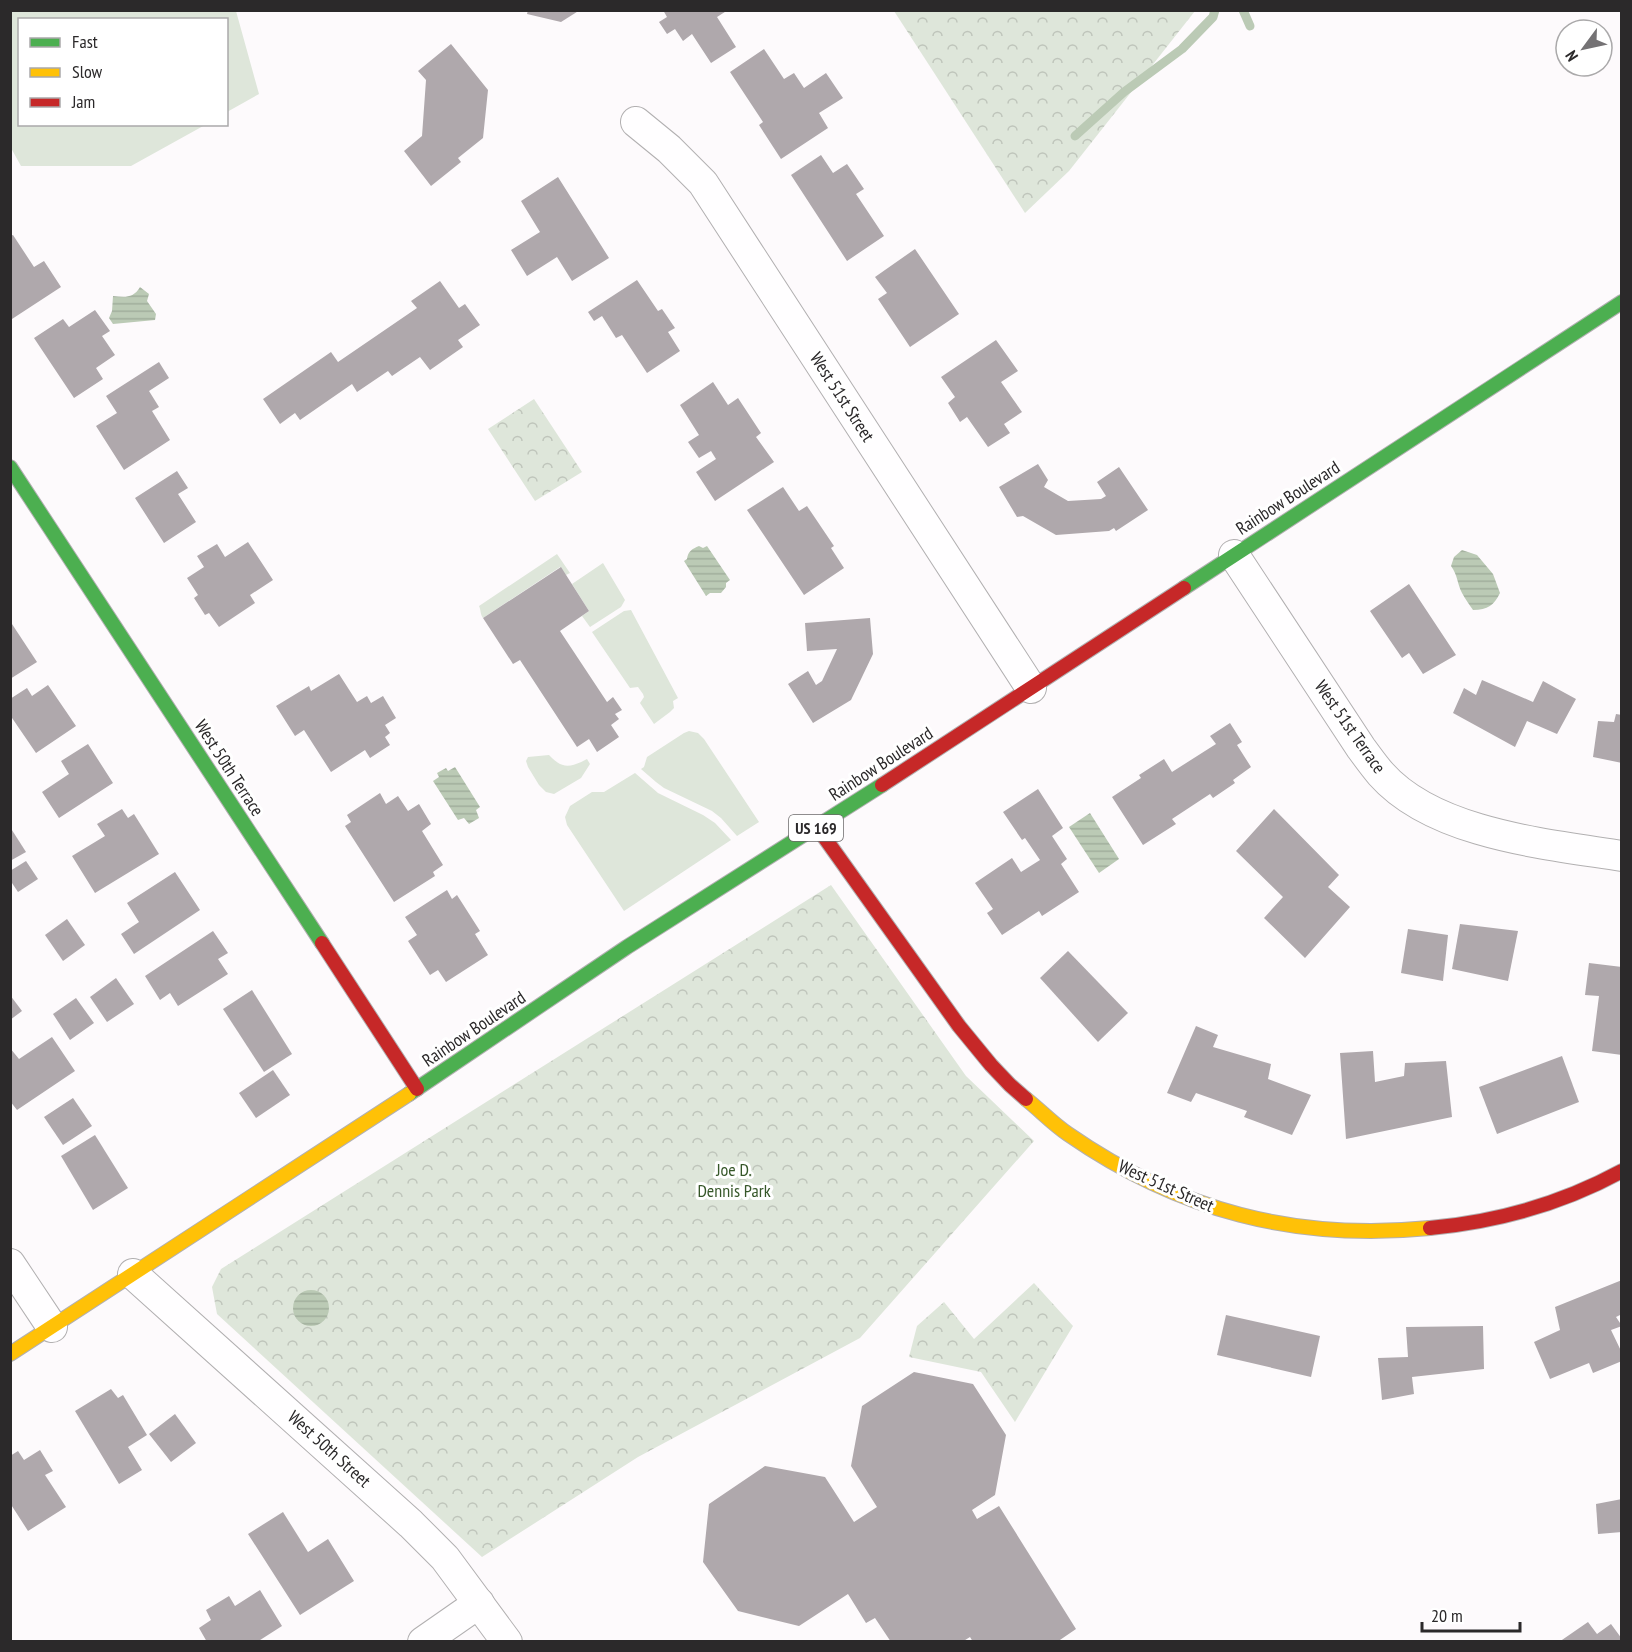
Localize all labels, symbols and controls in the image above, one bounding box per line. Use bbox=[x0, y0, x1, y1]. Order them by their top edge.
legend bbox=[18, 18, 228, 126]
north arrow bbox=[1554, 18, 1614, 78]
text: Fast bbox=[72, 30, 98, 53]
text: N bbox=[1561, 47, 1582, 65]
text: Slow bbox=[72, 60, 103, 83]
text: Jam bbox=[71, 90, 95, 113]
street label: West 51st Street bbox=[805, 348, 880, 446]
street label: Rainbow Boulevard bbox=[1231, 455, 1344, 540]
street label: West 51st Terrace bbox=[1310, 676, 1391, 778]
street label: West 50th Terrace bbox=[190, 715, 269, 820]
street label: Rainbow Boulevard bbox=[824, 721, 937, 806]
road number: US 169 bbox=[789, 815, 843, 841]
street label: Rainbow Boulevard bbox=[418, 986, 530, 1072]
street label: West 51st Street bbox=[1115, 1154, 1218, 1217]
park label: Joe D. Dennis Park bbox=[697, 1158, 771, 1202]
street label: West 50th Street bbox=[283, 1405, 376, 1492]
scale bar bbox=[1422, 1595, 1520, 1633]
text: 20 m bbox=[1431, 1604, 1463, 1627]

